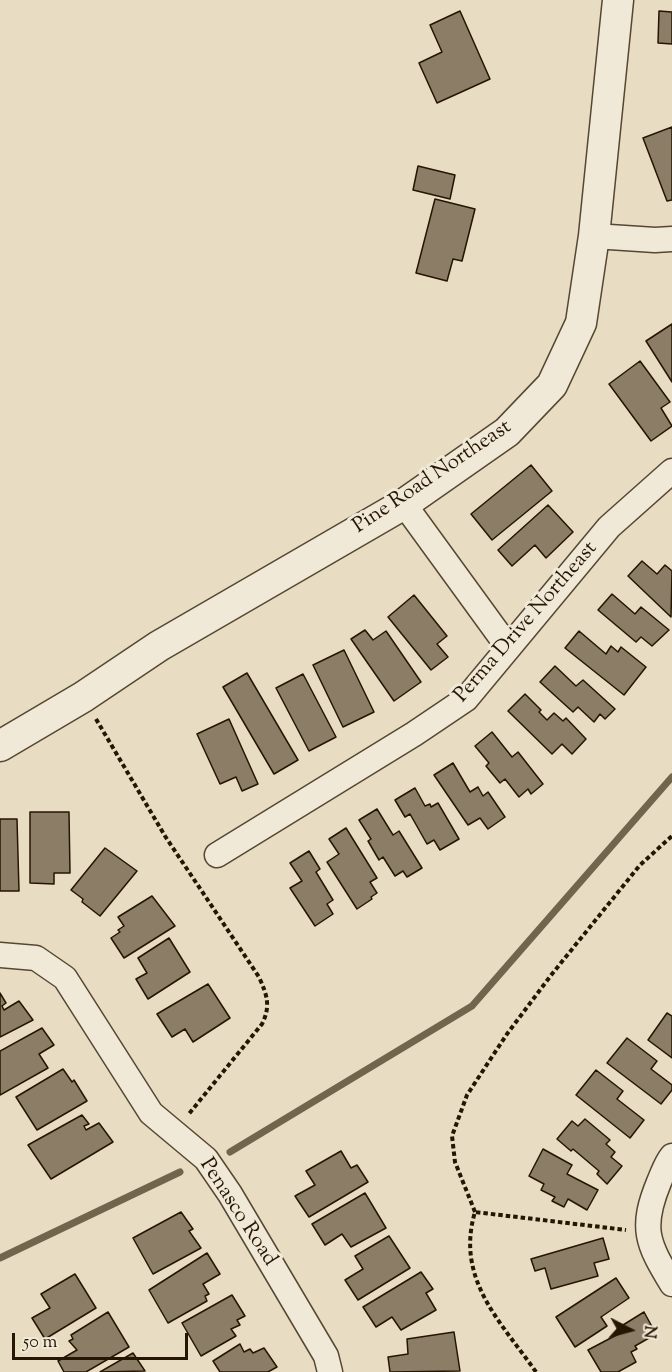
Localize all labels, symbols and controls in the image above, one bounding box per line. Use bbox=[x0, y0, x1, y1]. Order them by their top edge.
street label: Pine Road Northeast bbox=[349, 416, 517, 540]
street label: Perma Drive Northeast bbox=[450, 537, 604, 709]
street label: Penasco Road bbox=[193, 1154, 281, 1272]
north arrow bbox=[600, 1300, 660, 1360]
scale bar bbox=[15, 1321, 190, 1359]
text: N bbox=[636, 1324, 661, 1339]
text: 50 m bbox=[23, 1330, 57, 1356]

